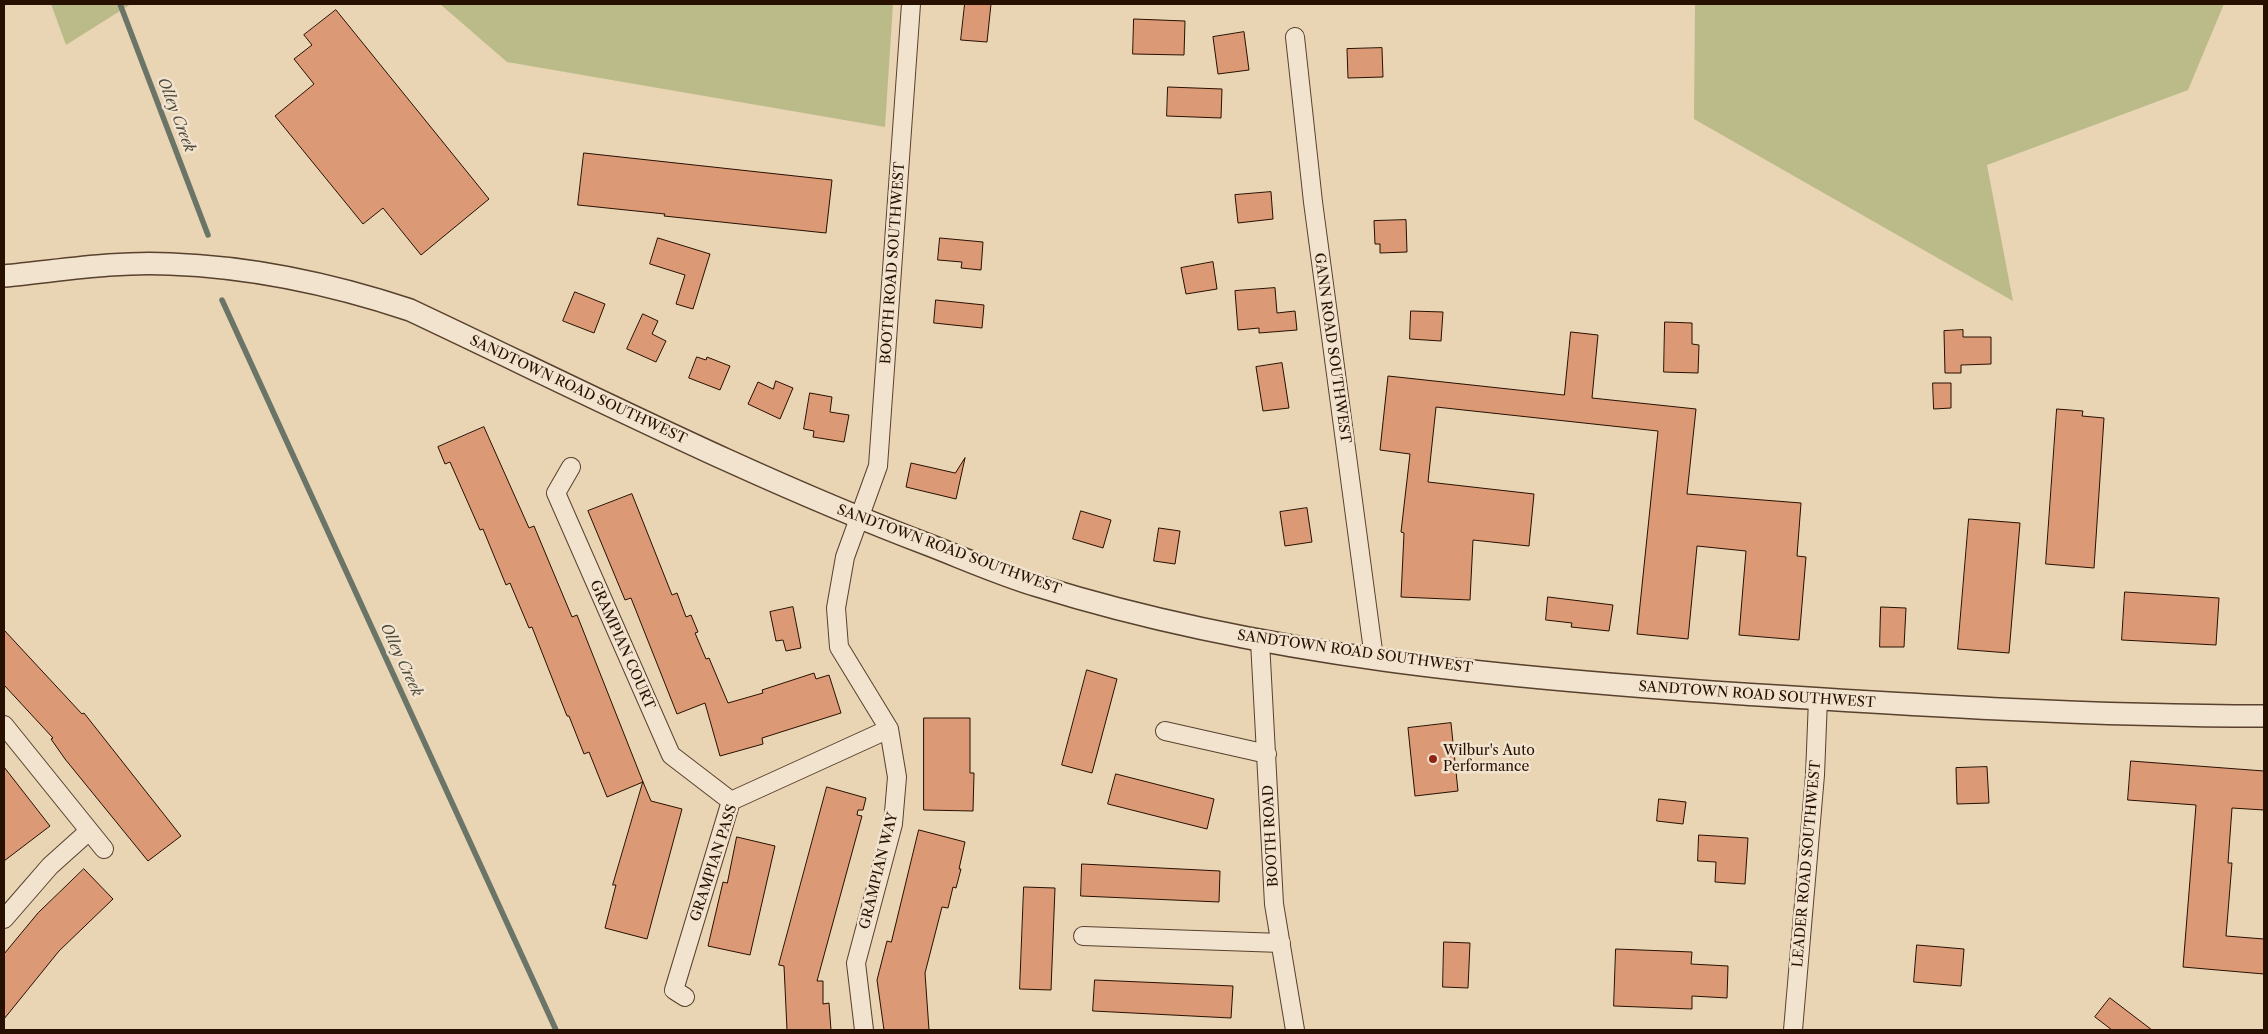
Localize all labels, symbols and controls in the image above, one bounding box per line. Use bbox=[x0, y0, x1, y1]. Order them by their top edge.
water label: Olley Creek bbox=[153, 75, 199, 155]
street label: BOOTH ROAD SOUTHWEST bbox=[878, 161, 908, 365]
street label: GANN ROAD SOUTHWEST bbox=[1310, 252, 1354, 444]
street label: SANDTOWN ROAD SOUTHWEST bbox=[467, 332, 689, 448]
street label: SANDTOWN ROAD SOUTHWEST bbox=[835, 501, 1063, 599]
street label: GRAMPIAN COURT bbox=[586, 578, 658, 712]
water label: Olley Creek bbox=[376, 620, 426, 700]
street label: SANDTOWN ROAD SOUTHWEST bbox=[1236, 627, 1474, 677]
street label: SANDTOWN ROAD SOUTHWEST bbox=[1638, 678, 1876, 712]
place label: Wilbur's Auto Performance bbox=[1443, 743, 1535, 776]
marker: Wilbur's Auto Performance bbox=[1427, 753, 1439, 765]
street label: LEADER ROAD SOUTHWEST bbox=[1790, 760, 1824, 968]
street label: BOOTH ROAD bbox=[1260, 784, 1282, 888]
street label: GRAMPIAN PASS bbox=[687, 803, 741, 923]
street label: GRAMPIAN WAY bbox=[856, 811, 902, 931]

